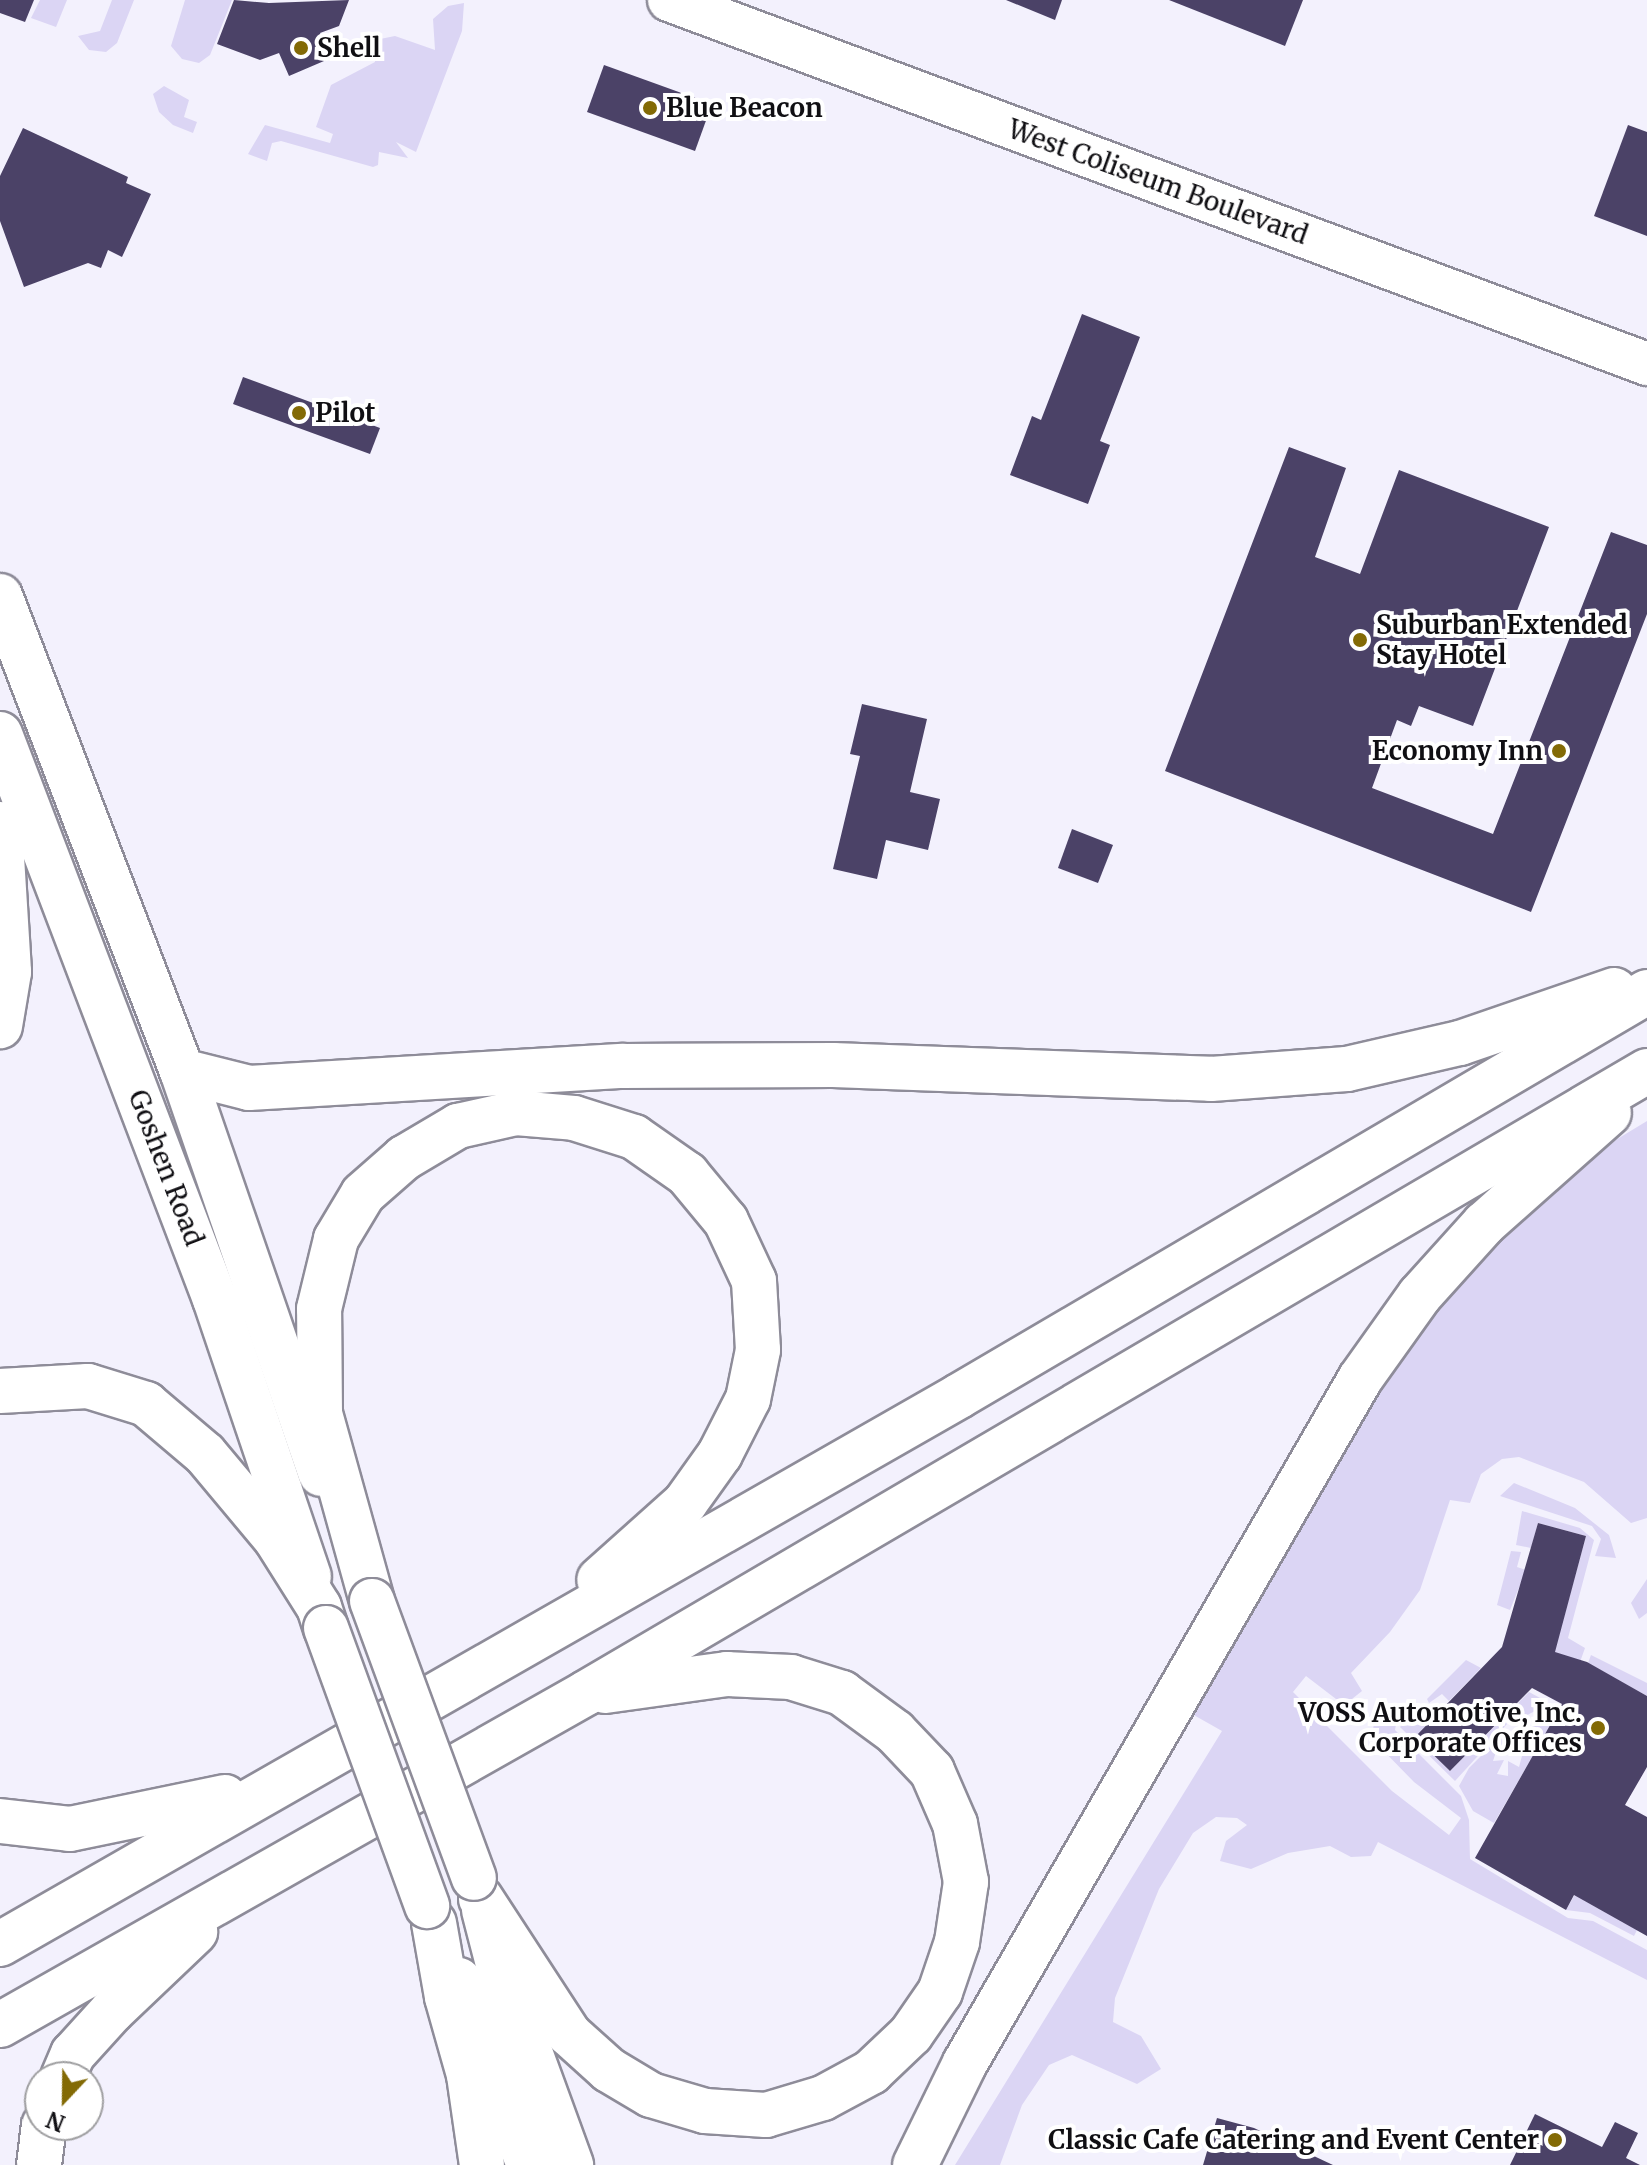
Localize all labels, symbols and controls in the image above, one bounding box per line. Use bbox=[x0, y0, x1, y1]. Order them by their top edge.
place label: Shell bbox=[317, 32, 381, 64]
marker: Shell bbox=[292, 39, 310, 57]
place label: Blue Beacon bbox=[666, 92, 823, 124]
marker: Blue Beacon bbox=[641, 99, 659, 117]
street label: West Coliseum Boulevard bbox=[1004, 113, 1312, 251]
place label: Pilot bbox=[315, 397, 375, 429]
marker: Pilot bbox=[290, 404, 308, 422]
place label: Suburban Extended Stay Hotel bbox=[1376, 609, 1628, 670]
marker: Suburban Extended Stay Hotel bbox=[1351, 631, 1369, 649]
place label: Economy Inn bbox=[1372, 735, 1543, 767]
marker: Economy Inn bbox=[1550, 742, 1568, 760]
street label: Goshen Road bbox=[122, 1086, 210, 1250]
place label: VOSS Automotive, Inc. Corporate Offices bbox=[1298, 1697, 1582, 1758]
marker: VOSS Automotive, Inc. Corporate Offices bbox=[1589, 1719, 1607, 1737]
north arrow bbox=[24, 2061, 104, 2141]
text: N bbox=[42, 2105, 69, 2138]
place label: Classic Cafe Catering and Event Center bbox=[1048, 2124, 1539, 2156]
marker: Classic Cafe Catering and Event Center bbox=[1546, 2131, 1564, 2149]

